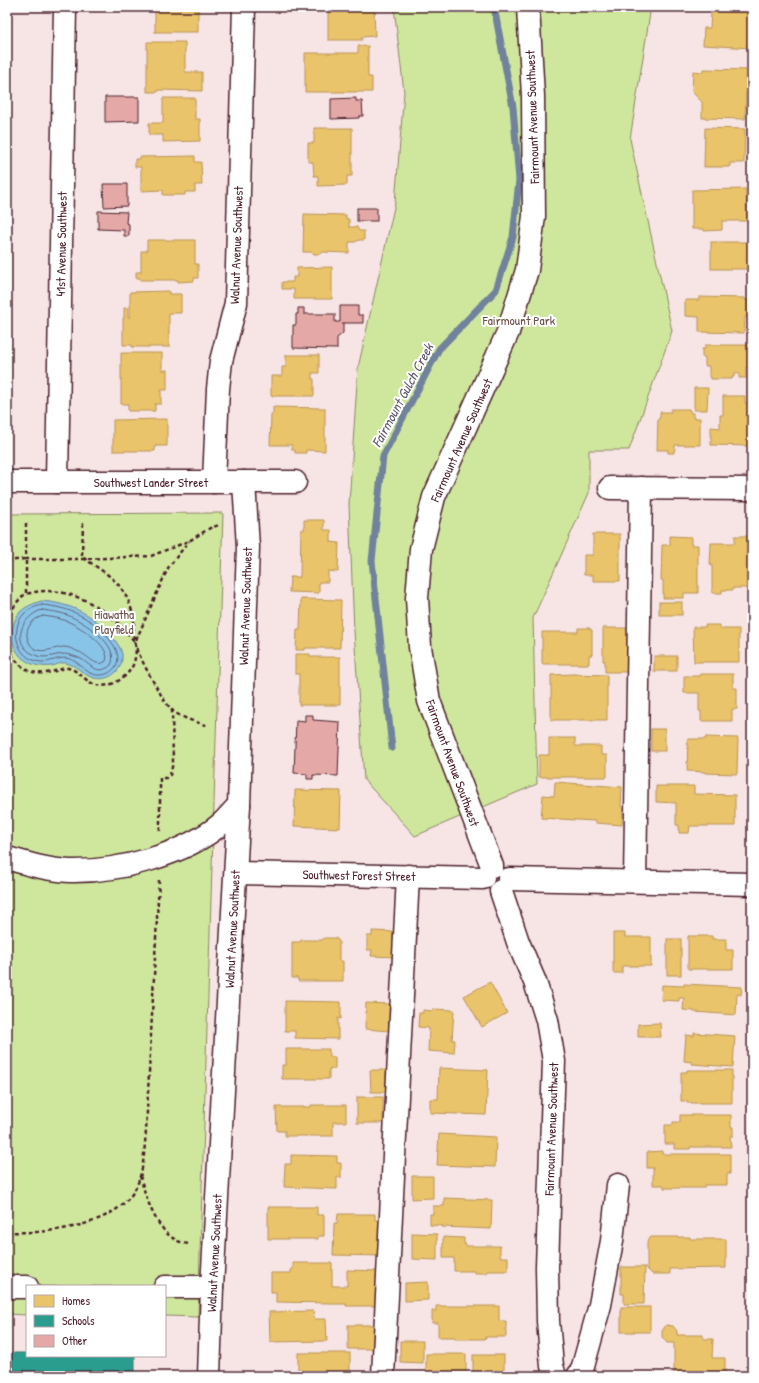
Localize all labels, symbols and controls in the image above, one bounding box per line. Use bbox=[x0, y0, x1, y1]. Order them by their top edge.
street label: Fairmount Avenue Southwest bbox=[521, 49, 543, 185]
street label: Walnut Avenue Southwest bbox=[225, 185, 247, 304]
street label: 41st Avenue Southwest bbox=[51, 191, 71, 297]
park label: Fairmount Park bbox=[482, 311, 556, 329]
water label: Fairmount Gulch Creek bbox=[367, 339, 438, 450]
street label: Fairmount Avenue Southwest bbox=[425, 375, 497, 506]
street label: Southwest Lander Street bbox=[94, 473, 209, 491]
street label: Walnut Avenue Southwest bbox=[234, 546, 256, 665]
park label: Hiawatha Playfield bbox=[94, 605, 134, 638]
street label: Fairmount Avenue Southwest bbox=[421, 696, 484, 829]
street label: Southwest Forest Street bbox=[302, 865, 416, 885]
street label: Walnut Avenue Southwest bbox=[220, 869, 244, 988]
street label: Fairmount Avenue Southwest bbox=[540, 1061, 562, 1197]
street label: Walnut Avenue Southwest bbox=[202, 1193, 226, 1312]
legend bbox=[26, 1285, 166, 1357]
text: Homes bbox=[62, 1292, 90, 1309]
text: Schools bbox=[62, 1312, 95, 1329]
text: Other bbox=[62, 1332, 88, 1349]

